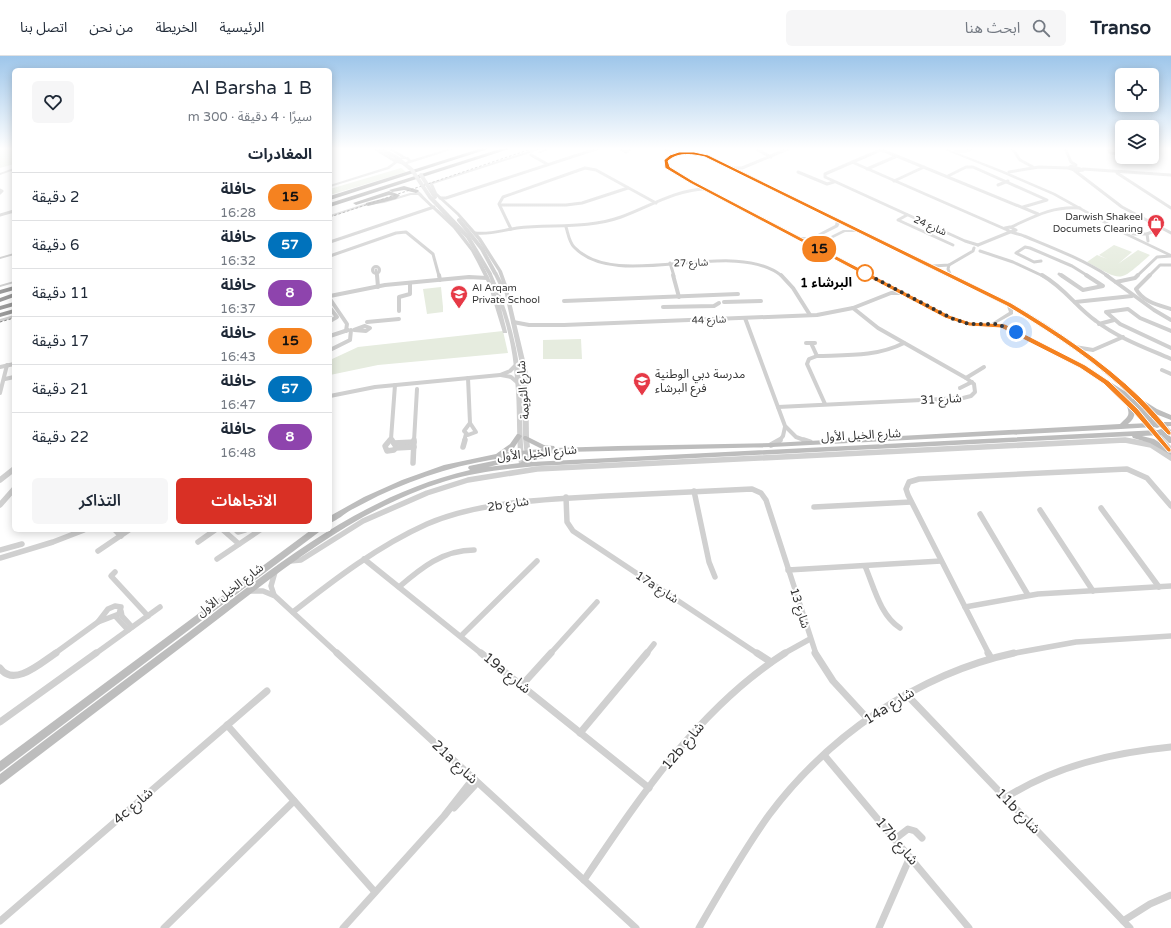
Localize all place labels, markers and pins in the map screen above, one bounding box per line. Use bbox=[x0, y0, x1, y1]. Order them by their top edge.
place label: Darwish Shakeel Documets Clearing bbox=[1053, 211, 1143, 235]
shop icon: Darwish Shakeel Documets Clearing bbox=[1146, 213, 1166, 238]
unlabelled marker bbox=[856, 264, 874, 282]
place label: Al Arqam Private School bbox=[472, 282, 540, 306]
school or university icon: Al Arqam Private School bbox=[449, 284, 469, 309]
place label: مدرسة دبي الوطنية فرع البرشاء bbox=[655, 367, 745, 397]
school or university icon: مدرسة دبي الوطنية فرع البرشاء bbox=[632, 371, 652, 396]

